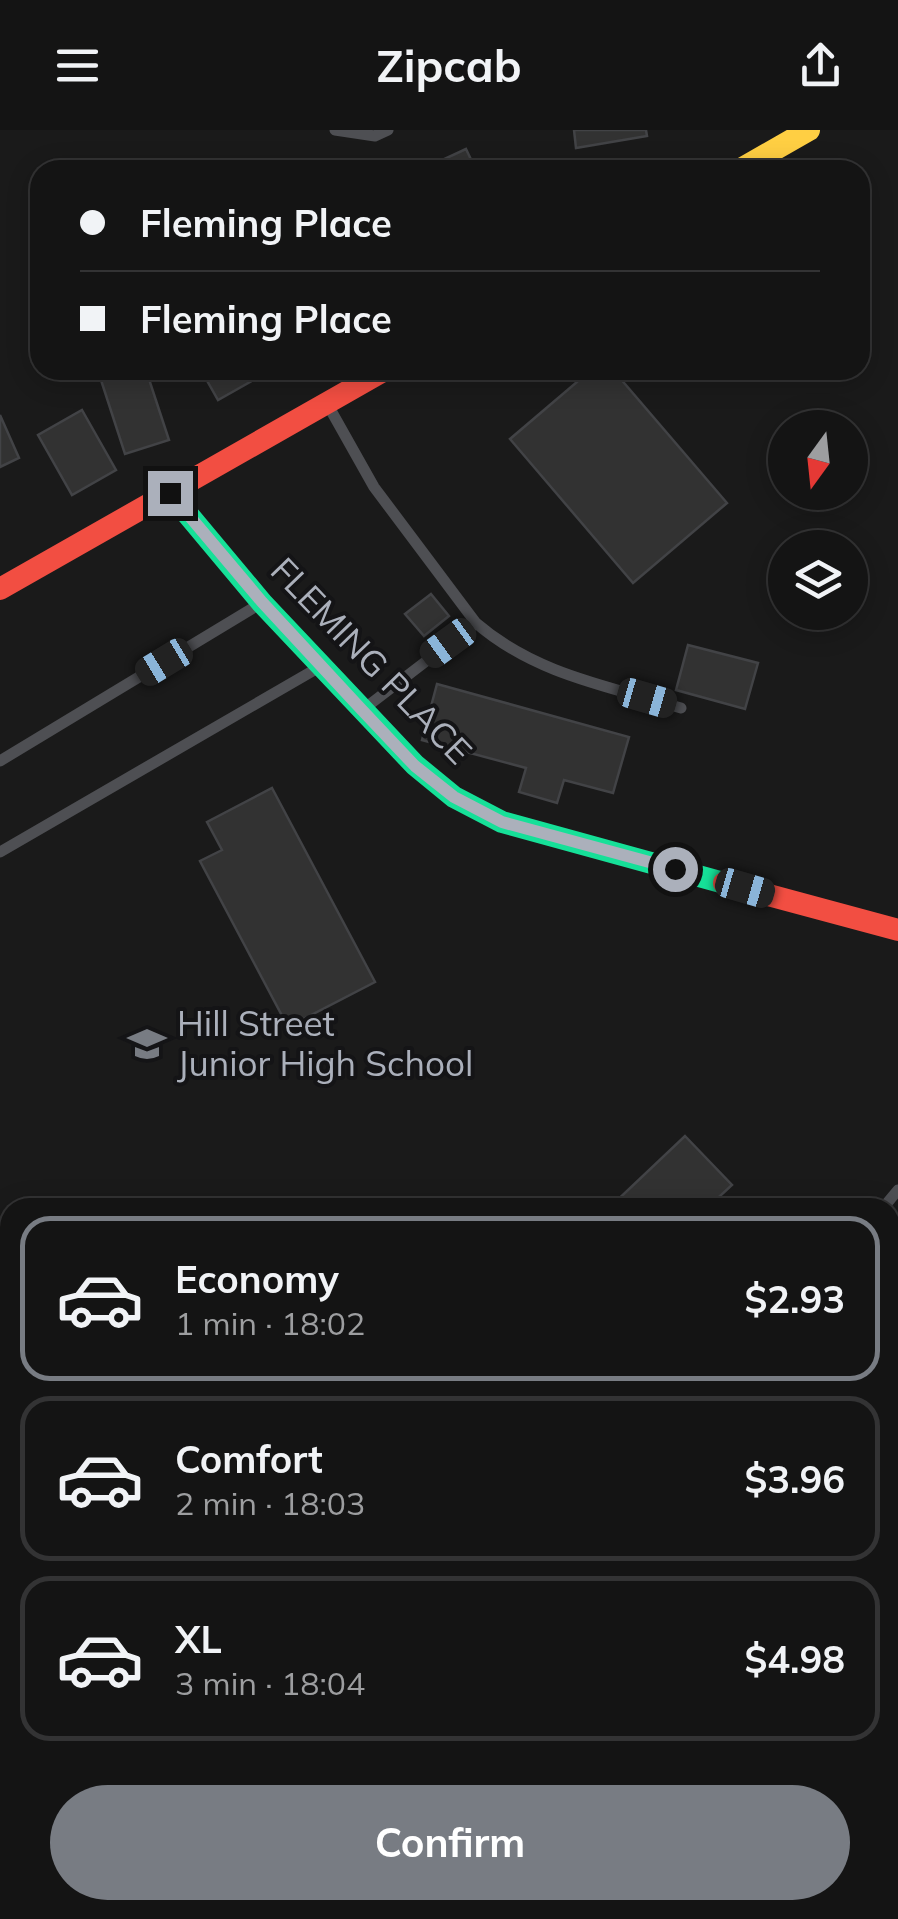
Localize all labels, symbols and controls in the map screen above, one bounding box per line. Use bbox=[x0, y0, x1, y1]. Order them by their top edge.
text: Zipcab bbox=[376, 37, 522, 93]
icon: menu bbox=[50, 38, 105, 93]
icon: share bbox=[793, 38, 848, 93]
text: Fleming Place bbox=[140, 199, 392, 247]
text: Fleming Place bbox=[140, 295, 392, 343]
north arrow bbox=[768, 410, 868, 510]
map controls bbox=[768, 410, 868, 630]
route end bbox=[148, 471, 193, 516]
button: layers bbox=[768, 530, 868, 630]
street label: FLEMING PLACE bbox=[262, 548, 481, 773]
car bbox=[415, 613, 481, 673]
car bbox=[131, 634, 197, 690]
car bbox=[614, 675, 680, 721]
route start bbox=[653, 847, 698, 892]
car bbox=[712, 865, 778, 911]
place label: Hill Street Junior High School bbox=[177, 1001, 473, 1085]
school or university icon: Hill Street Junior High School bbox=[126, 1023, 168, 1065]
icon: car bbox=[55, 1254, 145, 1344]
text: Economy bbox=[175, 1255, 339, 1303]
text: $2.93 bbox=[744, 1275, 845, 1323]
text: 1 min · 18:02 bbox=[175, 1303, 365, 1343]
icon: car bbox=[55, 1434, 145, 1524]
text: Comfort bbox=[175, 1435, 323, 1483]
text: $3.96 bbox=[744, 1455, 845, 1503]
text: 2 min · 18:03 bbox=[175, 1483, 365, 1523]
icon: car bbox=[55, 1614, 145, 1704]
text: XL bbox=[175, 1615, 222, 1663]
text: $4.98 bbox=[744, 1635, 845, 1683]
text: 3 min · 18:04 bbox=[175, 1663, 365, 1703]
button: Confirm bbox=[50, 1785, 850, 1900]

